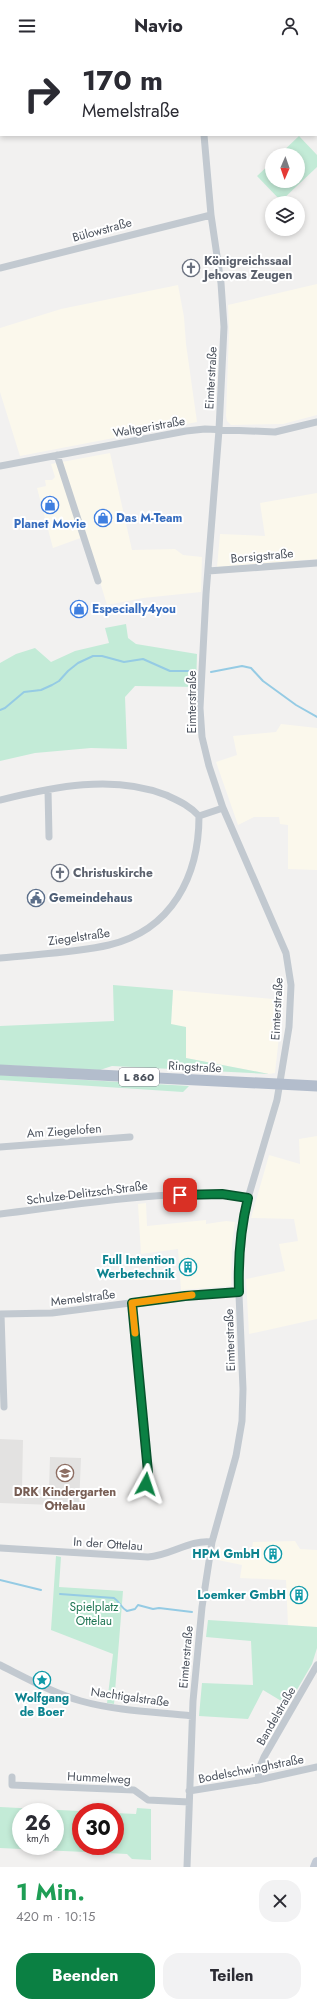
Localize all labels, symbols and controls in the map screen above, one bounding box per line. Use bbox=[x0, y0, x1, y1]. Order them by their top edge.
text: Navio bbox=[134, 13, 183, 39]
icon: menu bbox=[16, 15, 38, 37]
icon: person bbox=[279, 15, 301, 37]
text: 170 m bbox=[82, 60, 163, 101]
icon: right bbox=[16, 68, 68, 120]
text: Memelstraße bbox=[82, 98, 179, 124]
north arrow bbox=[265, 148, 305, 188]
map controls bbox=[265, 148, 305, 236]
button: layers bbox=[265, 196, 305, 236]
street label: Bülowstraße bbox=[70, 213, 134, 247]
place label: Königreichssaal Jehovas Zeugen bbox=[202, 252, 292, 284]
church icon: Königreichssaal Jehovas Zeugen bbox=[181, 258, 201, 278]
street label: Eimterstraße bbox=[200, 346, 222, 410]
street label: Waltgeristraße bbox=[112, 412, 186, 442]
shop icon: Planet Movie bbox=[40, 495, 60, 515]
shop icon: Das M-Team bbox=[93, 508, 113, 528]
place label: Das M-Team bbox=[116, 509, 183, 527]
place label: Planet Movie bbox=[14, 515, 86, 533]
street label: Borsigstraße bbox=[230, 544, 294, 568]
shop icon: Especially4you bbox=[69, 599, 89, 619]
place label: Especially4you bbox=[92, 600, 176, 618]
street label: Eimterstraße bbox=[183, 671, 201, 733]
church icon: Christuskirche bbox=[50, 863, 70, 883]
place label: Christuskirche bbox=[73, 864, 153, 882]
public building icon: Gemeindehaus bbox=[26, 888, 46, 908]
place label: Gemeindehaus bbox=[49, 889, 133, 907]
street label: Ziegelstraße bbox=[47, 924, 111, 950]
street label: Eimterstraße bbox=[266, 977, 288, 1041]
street label: Ringstraße bbox=[168, 1057, 222, 1077]
road number: L 860 bbox=[119, 1068, 159, 1086]
street label: Am Ziegelofen bbox=[26, 1119, 102, 1143]
street label: Schulze-Delitzsch-Straße bbox=[25, 1177, 149, 1209]
pin bbox=[163, 1178, 197, 1212]
icon: arrive bbox=[169, 1184, 191, 1206]
place label: Full Intention Werbetechnik bbox=[97, 1251, 175, 1283]
building icon: Full Intention Werbetechnik bbox=[178, 1257, 198, 1277]
street label: Memelstraße bbox=[50, 1285, 116, 1311]
street label: Eimterstraße bbox=[220, 1308, 240, 1372]
school or university icon: DRK Kindergarten Ottelau bbox=[55, 1463, 75, 1483]
position arrow bbox=[125, 1463, 167, 1505]
place label: DRK Kindergarten Ottelau bbox=[14, 1483, 116, 1515]
street label: In der Ottelau bbox=[73, 1533, 143, 1555]
building icon: HPM GmbH bbox=[263, 1544, 283, 1564]
place label: HPM GmbH bbox=[192, 1545, 260, 1563]
building icon: Loemker GmbH bbox=[289, 1585, 309, 1605]
place label: Loemker GmbH bbox=[197, 1586, 286, 1604]
park label: Spielplatz Ottelau bbox=[69, 1598, 119, 1630]
street label: Eimterstraße bbox=[174, 1625, 198, 1689]
place icon: Wolfgang de Boer bbox=[32, 1670, 52, 1690]
street label: Nachtigalstraße bbox=[90, 1683, 170, 1711]
street label: Bandelstraße bbox=[252, 1683, 300, 1749]
place label: Wolfgang de Boer bbox=[15, 1689, 69, 1721]
street label: Bodelschwinghstraße bbox=[197, 1750, 305, 1788]
street label: Hummelweg bbox=[67, 1767, 131, 1789]
speed limit sign: 30 bbox=[72, 1803, 124, 1855]
text: 26 bbox=[25, 1809, 51, 1838]
text: km/h bbox=[27, 1831, 49, 1846]
text: 1 Min. bbox=[16, 1874, 85, 1909]
button: close bbox=[259, 1880, 301, 1922]
text: 420 m · 10:15 bbox=[16, 1907, 95, 1926]
button: Beenden bbox=[16, 1953, 155, 1999]
button: Teilen bbox=[163, 1953, 301, 1999]

